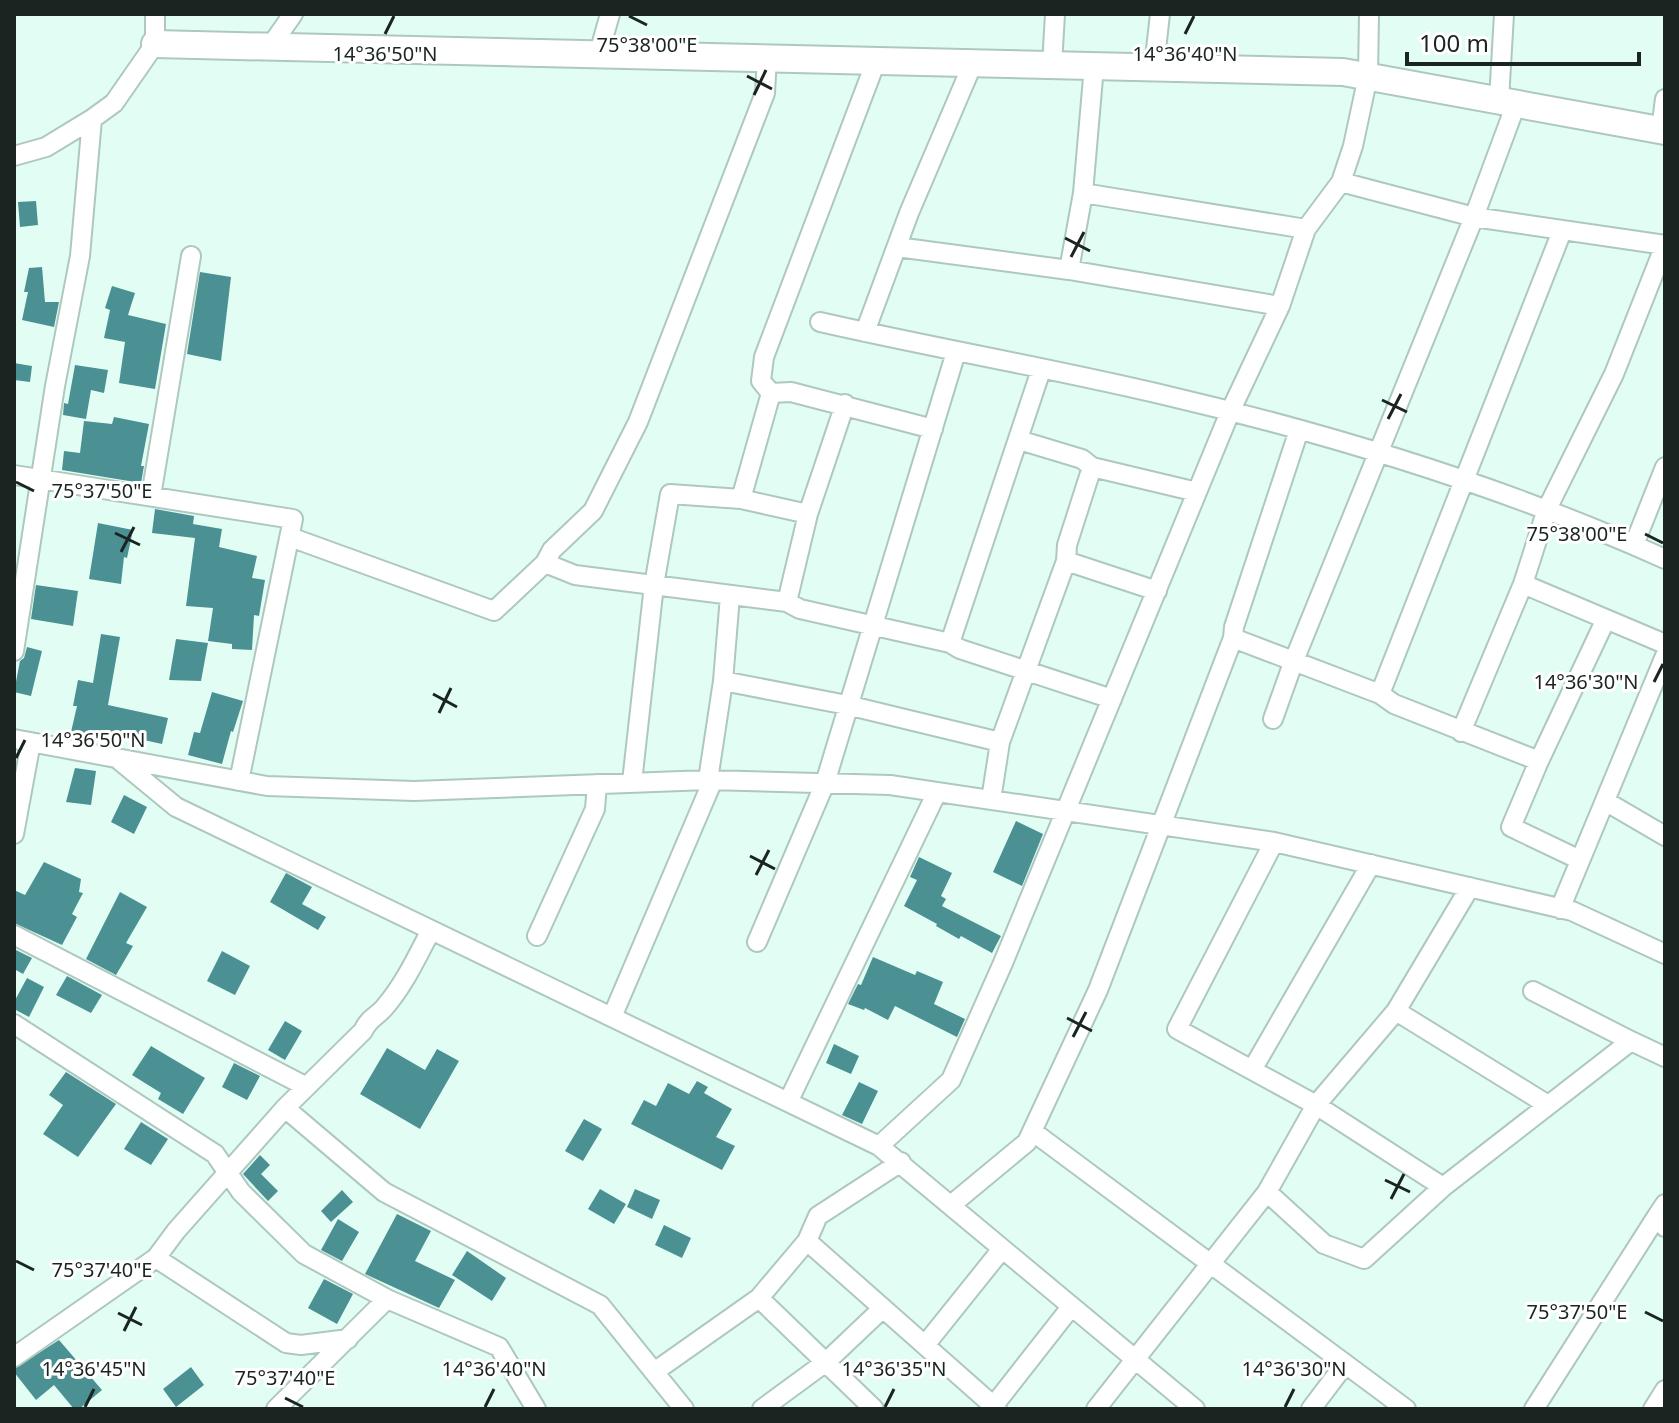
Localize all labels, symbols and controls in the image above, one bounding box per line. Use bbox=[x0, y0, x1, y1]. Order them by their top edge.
scale bar bbox=[1407, 16, 1639, 66]
text: 100 m bbox=[1419, 26, 1489, 59]
text: 75°38'00"E bbox=[597, 31, 697, 58]
text: 14°36'50"N bbox=[332, 40, 438, 67]
text: 14°36'40"N bbox=[1132, 40, 1238, 67]
text: 75°37'50"E bbox=[52, 477, 152, 504]
text: 75°38'00"E bbox=[1527, 520, 1627, 547]
text: 14°36'30"N bbox=[1533, 668, 1639, 695]
text: 14°36'50"N bbox=[40, 726, 146, 753]
text: 75°37'40"E bbox=[52, 1256, 152, 1283]
text: 75°37'50"E bbox=[1527, 1298, 1627, 1325]
text: 14°36'45"N bbox=[41, 1355, 147, 1382]
text: 14°36'40"N bbox=[441, 1355, 547, 1382]
text: 14°36'35"N bbox=[841, 1355, 947, 1382]
text: 14°36'30"N bbox=[1241, 1355, 1347, 1382]
text: 75°37'40"E bbox=[235, 1364, 335, 1391]

